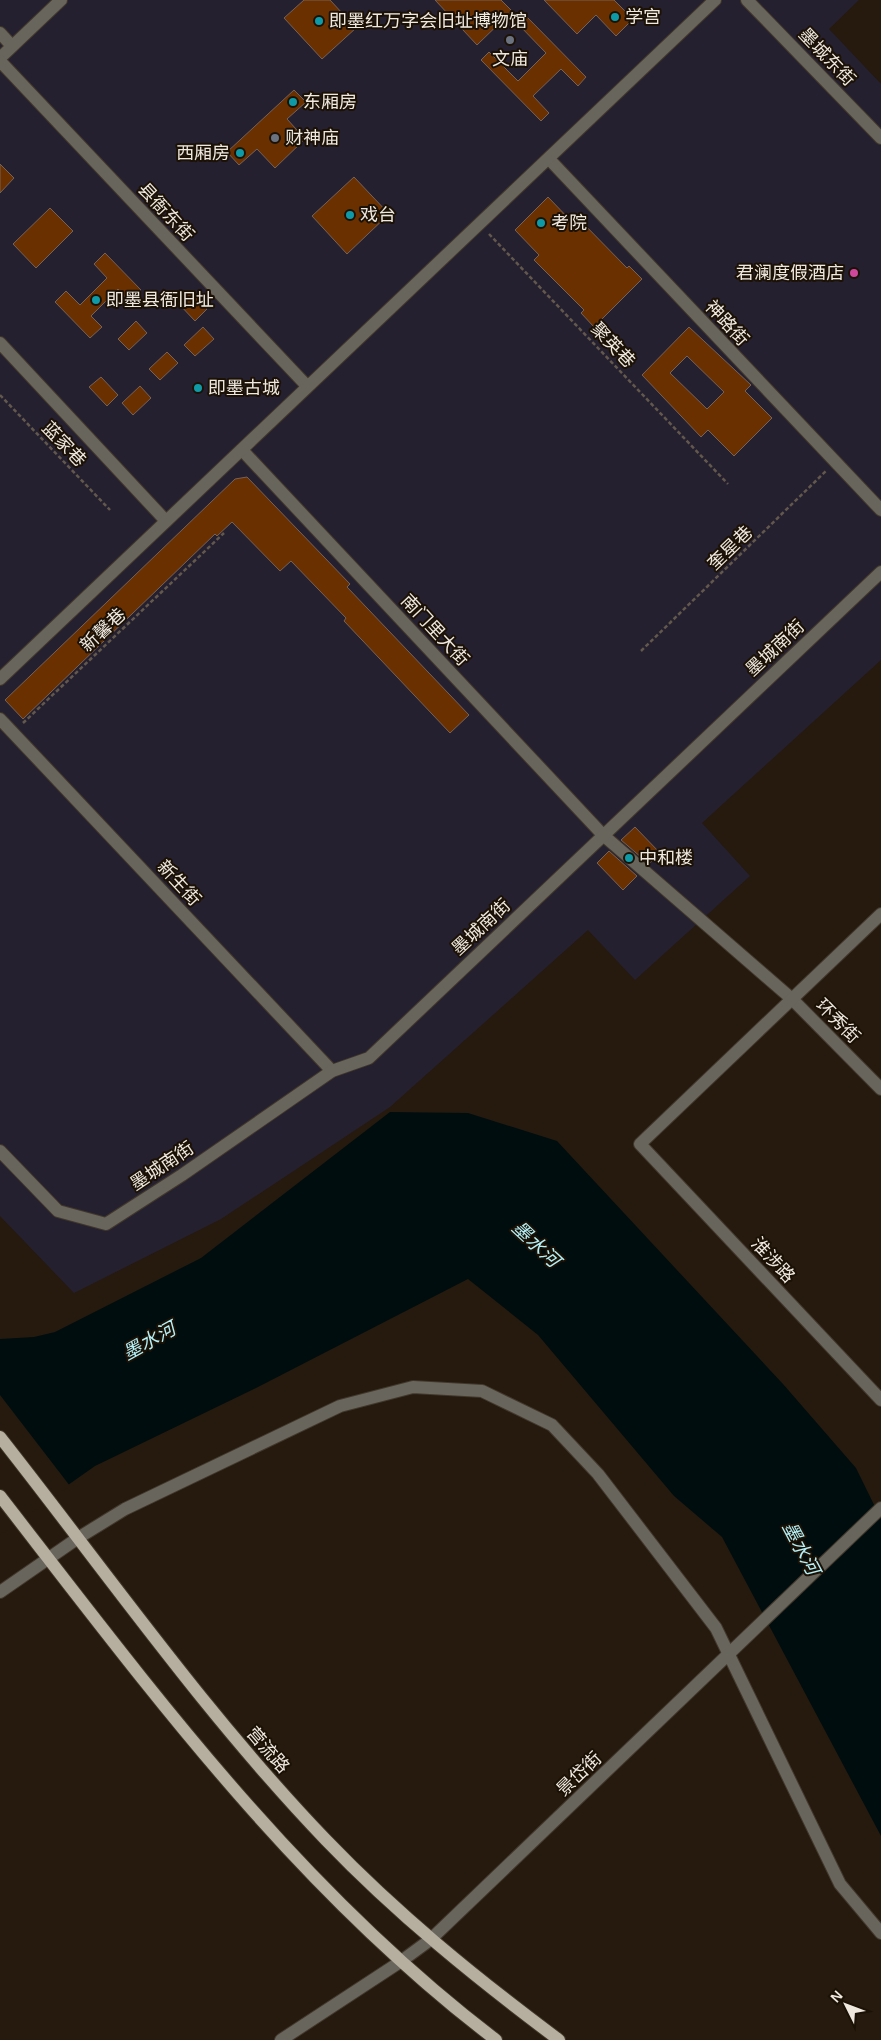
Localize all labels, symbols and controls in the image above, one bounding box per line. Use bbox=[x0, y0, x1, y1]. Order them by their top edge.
place label: 学宫 bbox=[625, 7, 661, 27]
place label: 即墨红万字会旧址博物馆 bbox=[329, 11, 527, 31]
marker: 学宫 bbox=[609, 11, 621, 23]
marker: 即墨红万字会旧址博物馆 bbox=[313, 15, 325, 27]
street label: 墨城东街 bbox=[795, 24, 859, 90]
marker: 文庙 bbox=[504, 34, 516, 46]
place label: 文庙 bbox=[492, 49, 528, 69]
place label: 东厢房 bbox=[303, 92, 357, 112]
marker: 东厢房 bbox=[287, 96, 299, 108]
place label: 财神庙 bbox=[285, 128, 339, 148]
marker: 财神庙 bbox=[269, 132, 281, 144]
place label: 西厢房 bbox=[176, 143, 230, 163]
marker: 西厢房 bbox=[234, 147, 246, 159]
street label: 县衙东街 bbox=[134, 179, 198, 245]
place label: 戏台 bbox=[360, 205, 396, 225]
marker: 戏台 bbox=[344, 209, 356, 221]
place label: 考院 bbox=[551, 213, 587, 233]
marker: 考院 bbox=[535, 217, 547, 229]
place label: 君澜度假酒店 bbox=[736, 263, 844, 283]
marker: 君澜度假酒店 bbox=[848, 267, 860, 279]
place label: 即墨县衙旧址 bbox=[106, 290, 214, 310]
marker: 即墨县衙旧址 bbox=[90, 294, 102, 306]
street label: 神路街 bbox=[701, 296, 753, 350]
street label: 聚英巷 bbox=[587, 319, 639, 371]
place label: 即墨古城 bbox=[208, 378, 280, 398]
marker: 即墨古城 bbox=[192, 382, 204, 394]
street label: 蓝家巷 bbox=[38, 418, 90, 470]
street label: 奎星巷 bbox=[704, 522, 756, 574]
street label: 南门里大街 bbox=[397, 590, 473, 670]
street label: 新馨巷 bbox=[76, 604, 130, 656]
street label: 墨城南街 bbox=[742, 616, 808, 680]
place label: 中和楼 bbox=[639, 848, 693, 868]
marker: 中和楼 bbox=[623, 852, 635, 864]
street label: 新生街 bbox=[153, 856, 205, 910]
street label: 墨城南街 bbox=[448, 895, 514, 959]
street label: 环秀街 bbox=[812, 995, 864, 1047]
street label: 墨城南街 bbox=[127, 1138, 197, 1194]
water label: 墨水河 bbox=[508, 1217, 567, 1274]
street label: 淮涉路 bbox=[747, 1233, 799, 1287]
water label: 墨水河 bbox=[119, 1316, 183, 1364]
water label: 墨水河 bbox=[778, 1518, 826, 1582]
street label: 营流路 bbox=[243, 1723, 293, 1777]
street label: 景岱街 bbox=[553, 1748, 605, 1800]
north arrow bbox=[821, 1980, 871, 2030]
text: N bbox=[827, 1987, 846, 2005]

